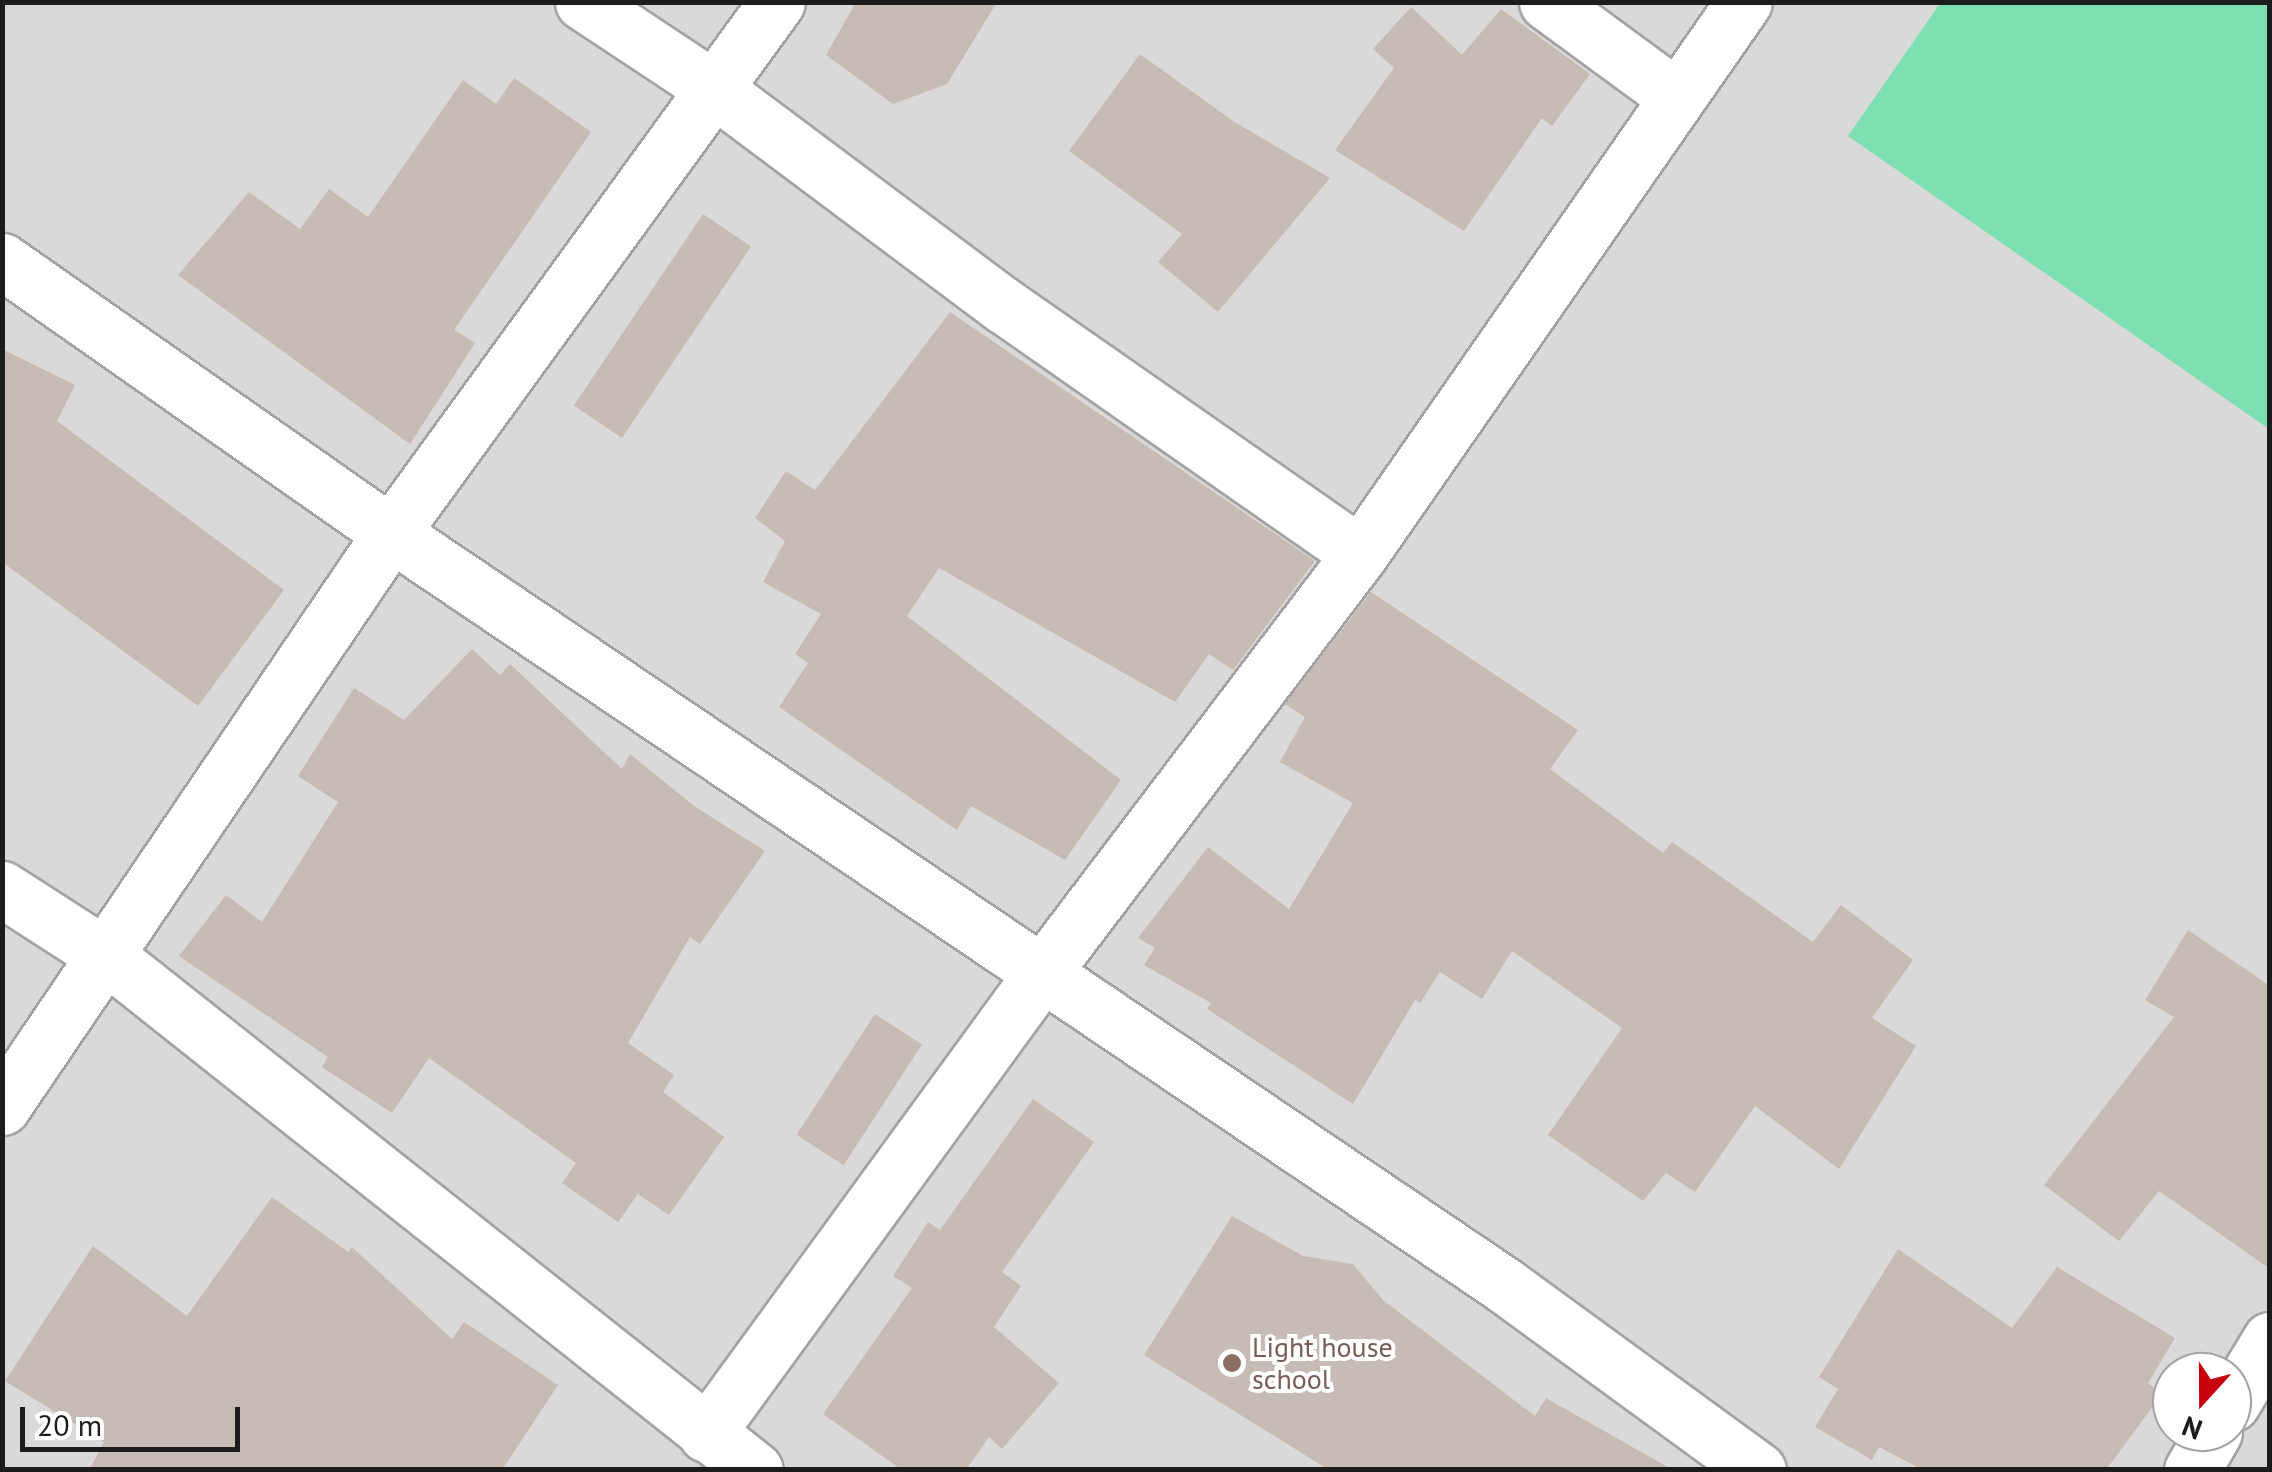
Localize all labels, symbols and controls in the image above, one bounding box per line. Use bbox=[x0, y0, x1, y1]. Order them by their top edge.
place label: Light house school bbox=[1252, 1330, 1393, 1396]
marker: Light house school bbox=[1221, 1352, 1243, 1374]
north arrow bbox=[2152, 1352, 2252, 1452]
scale bar bbox=[25, 1387, 245, 1449]
text: 20 m bbox=[37, 1405, 102, 1444]
text: N bbox=[2177, 1408, 2207, 1449]

